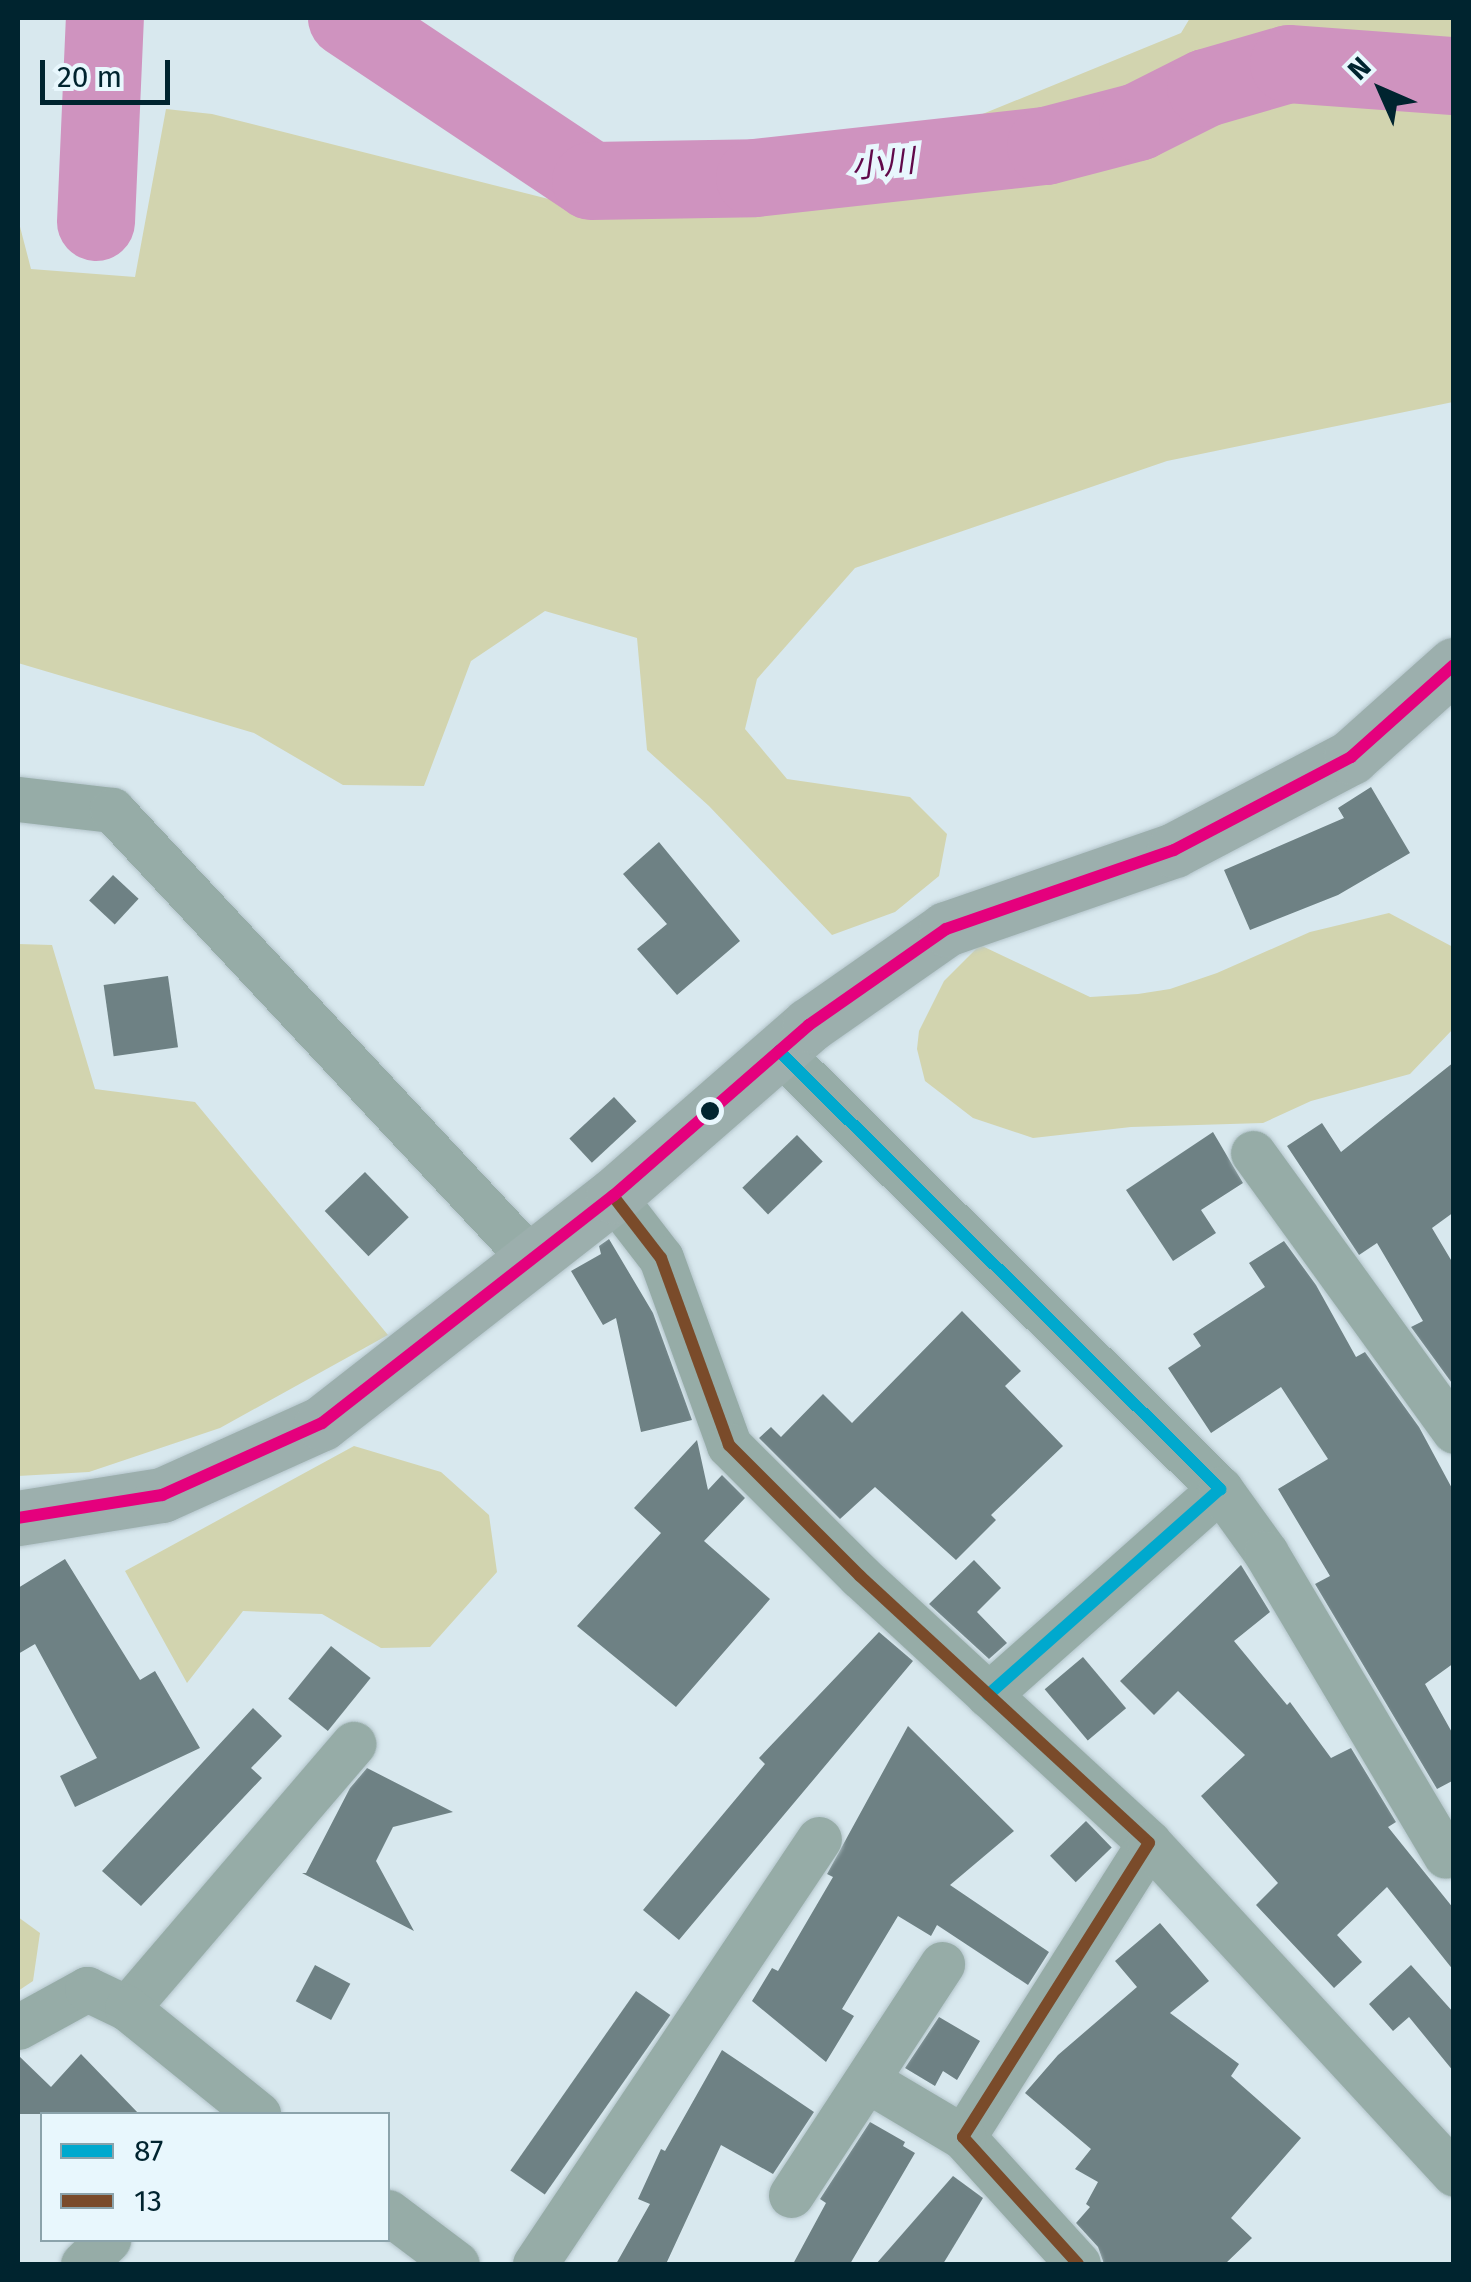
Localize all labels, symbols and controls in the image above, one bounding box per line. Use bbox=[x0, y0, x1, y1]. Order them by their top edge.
scale bar bbox=[45, 40, 175, 102]
north arrow bbox=[1331, 40, 1431, 140]
text: N bbox=[1341, 50, 1378, 87]
text: 20 m bbox=[57, 59, 122, 95]
water label: 小川 bbox=[849, 142, 917, 186]
unlabelled marker bbox=[700, 1101, 720, 1121]
legend bbox=[40, 2112, 390, 2242]
text: 87 bbox=[134, 2133, 163, 2169]
text: 13 bbox=[134, 2183, 162, 2219]

